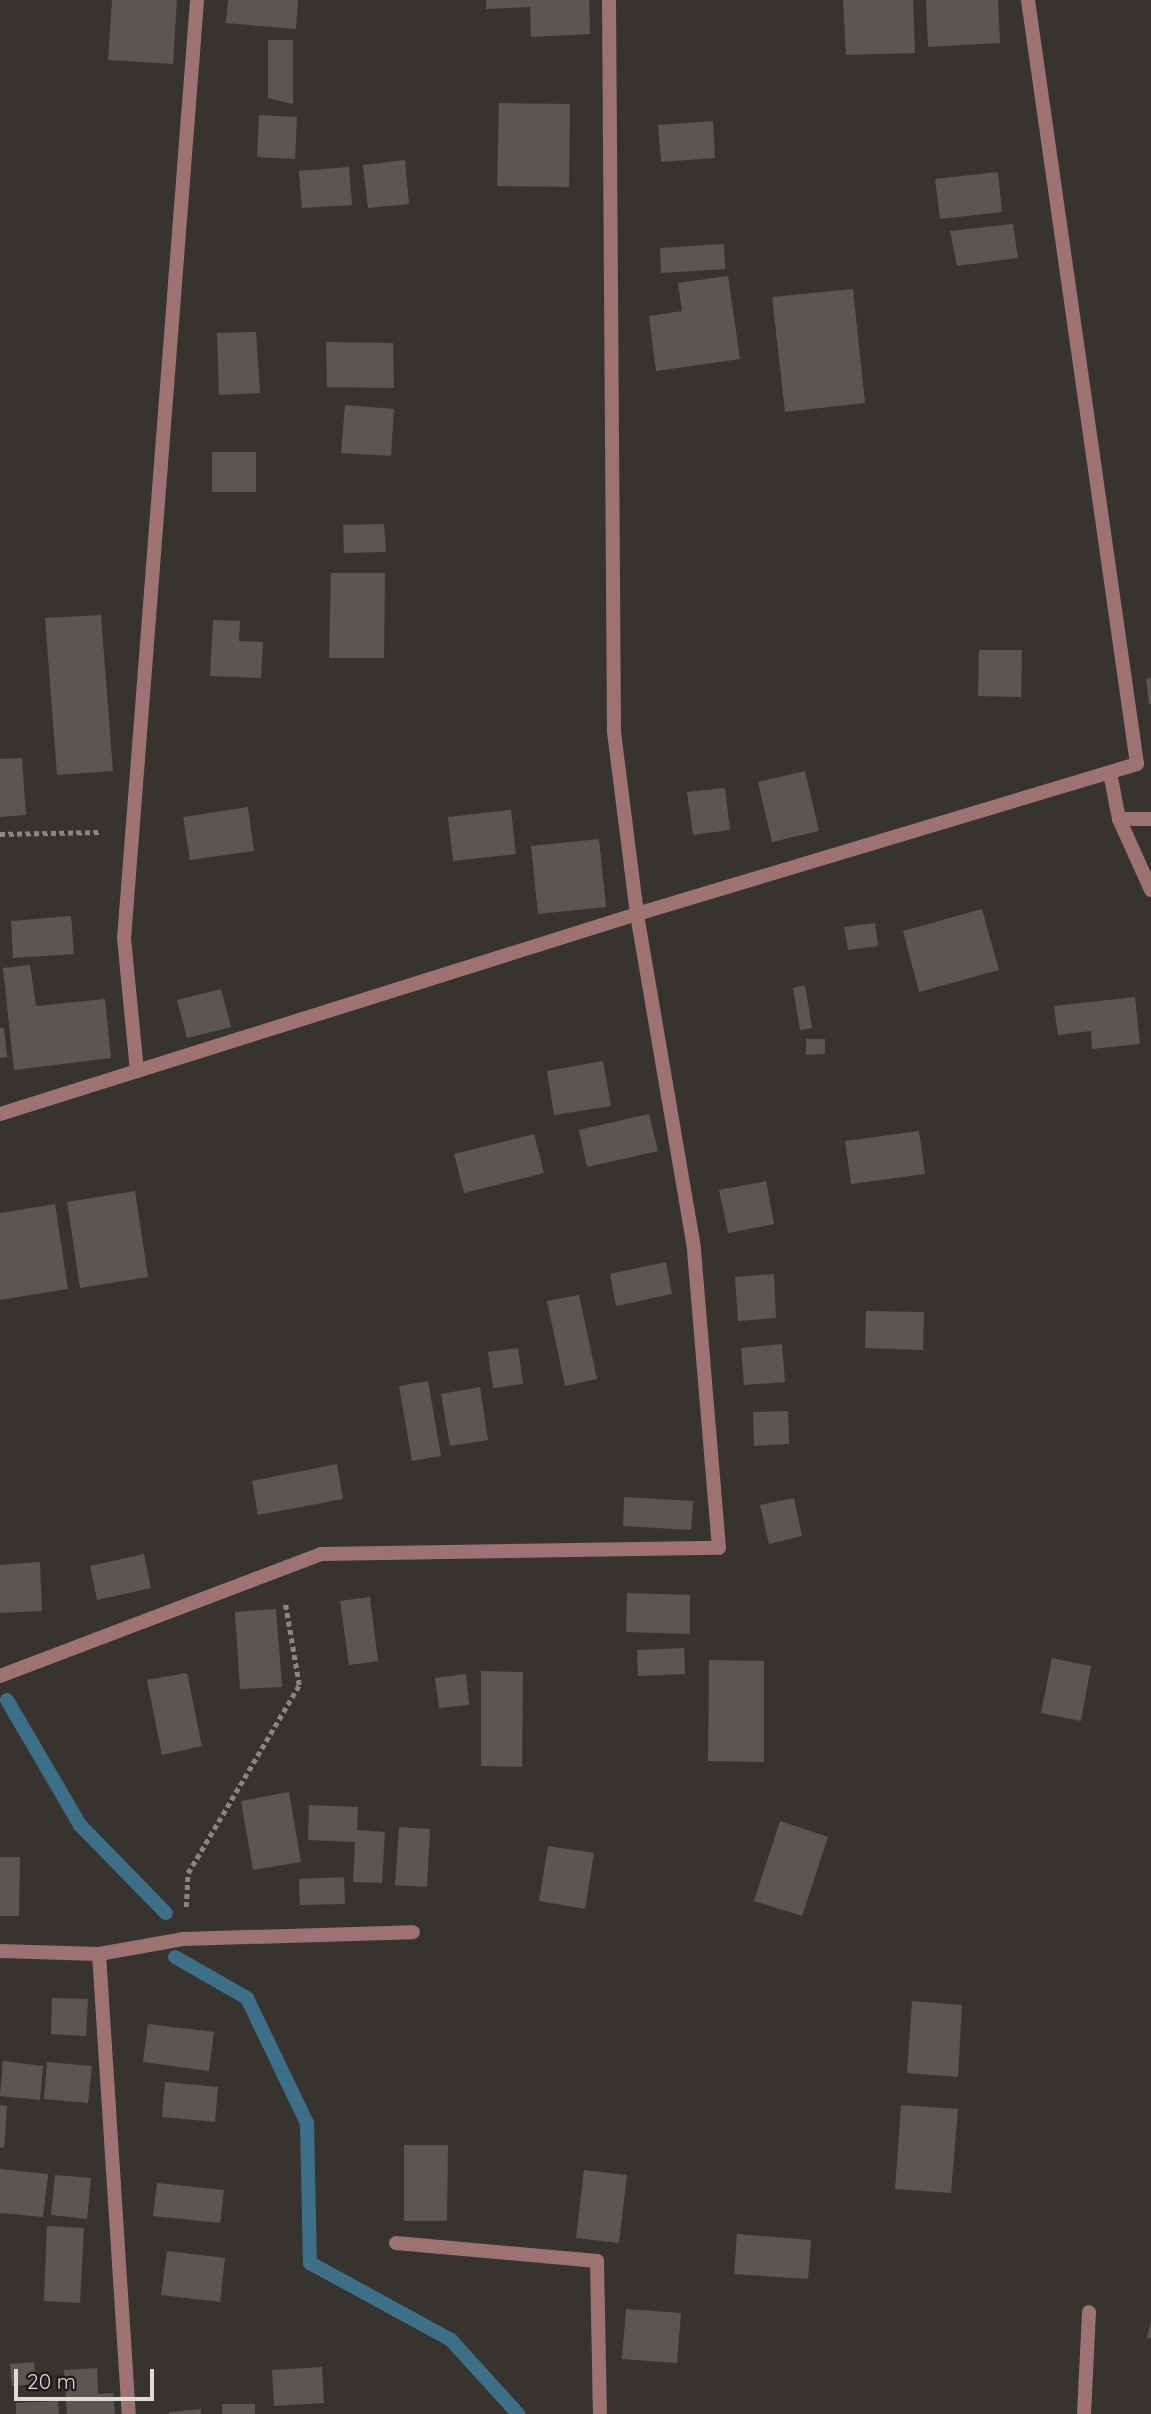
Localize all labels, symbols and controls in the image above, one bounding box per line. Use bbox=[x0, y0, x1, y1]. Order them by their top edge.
scale bar bbox=[18, 2354, 158, 2398]
text: 20 m bbox=[27, 2368, 76, 2394]

